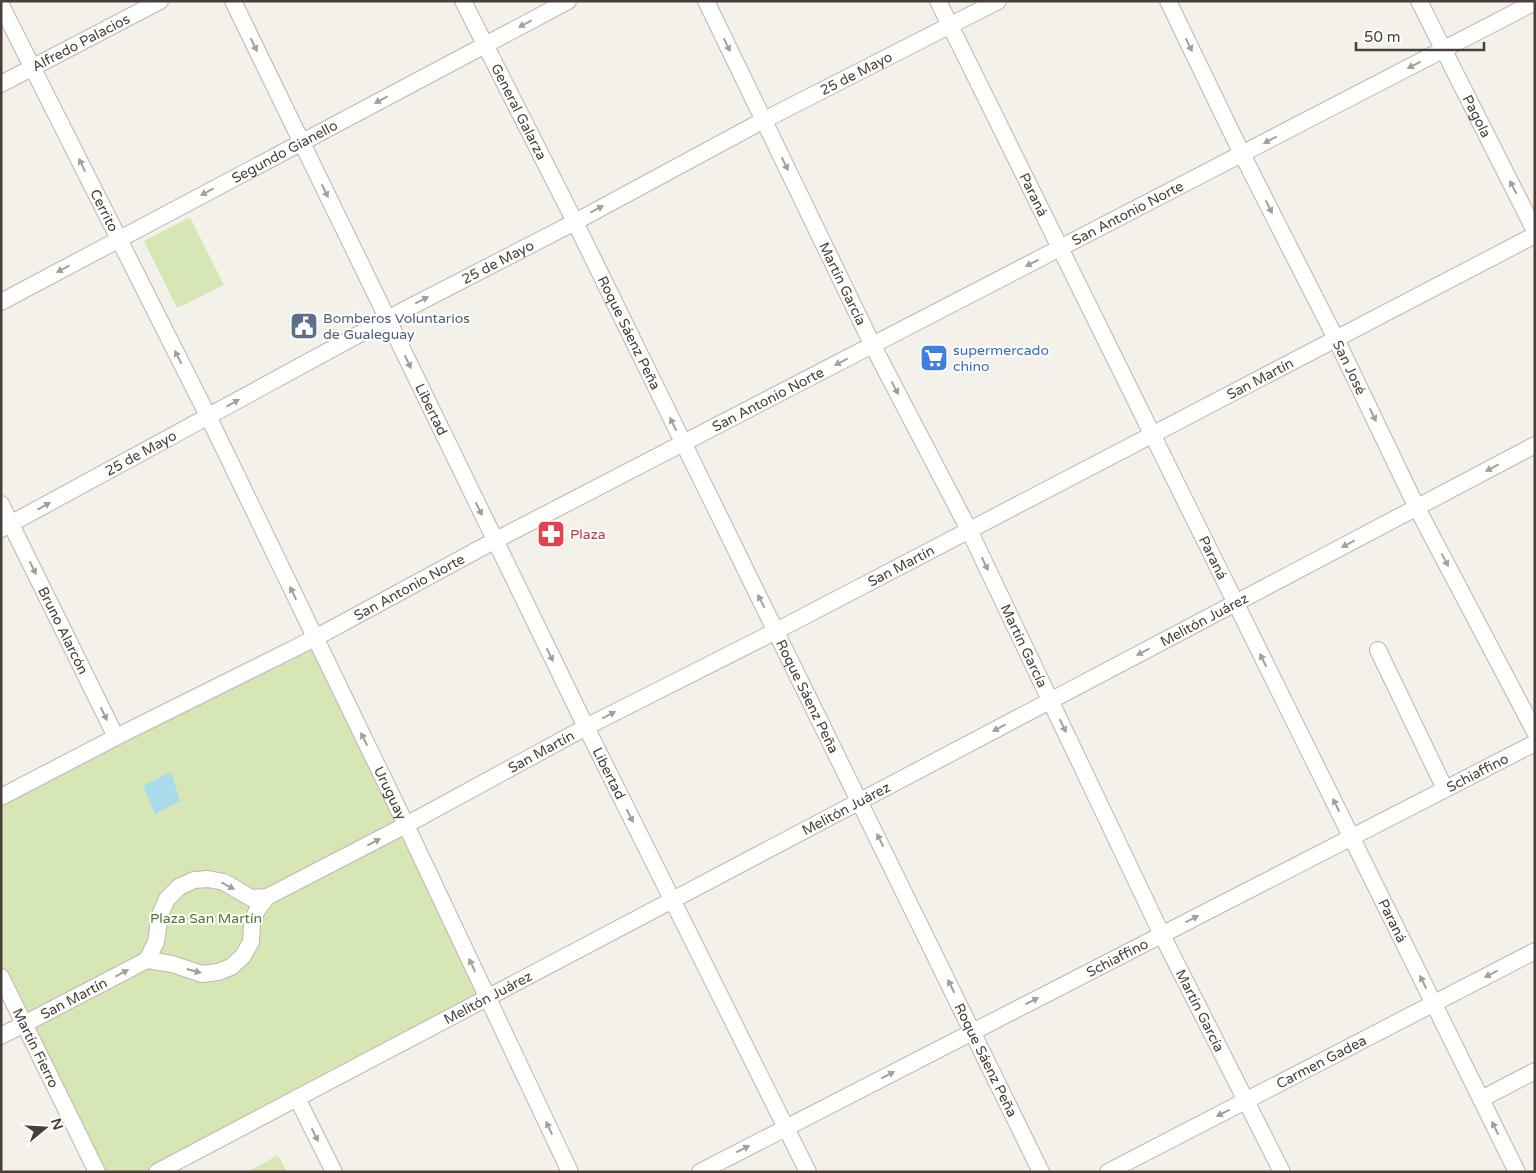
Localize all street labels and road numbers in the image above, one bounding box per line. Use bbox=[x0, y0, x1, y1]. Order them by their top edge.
street label: Alfredo Palacios bbox=[29, 10, 133, 75]
street label: 25 de Mayo bbox=[817, 48, 895, 99]
street label: General Galarza bbox=[487, 61, 550, 163]
street label: Pagola bbox=[1459, 92, 1495, 141]
street label: Segundo Gianello bbox=[229, 117, 341, 187]
street label: Paraná bbox=[1015, 170, 1051, 219]
street label: San Antonio Norte bbox=[1069, 177, 1187, 249]
street label: Cerrito bbox=[86, 187, 122, 235]
street label: 25 de Mayo bbox=[459, 237, 537, 288]
street label: Martín García bbox=[815, 240, 870, 328]
street label: Roque Sáenz Peña bbox=[594, 273, 664, 393]
street label: San José bbox=[1329, 338, 1369, 398]
street label: San Martín bbox=[1224, 355, 1296, 403]
street label: San Antonio Norte bbox=[709, 364, 827, 436]
street label: Libertad bbox=[411, 381, 451, 438]
street label: 25 de Mayo bbox=[102, 427, 180, 480]
street label: Paraná bbox=[1195, 533, 1231, 583]
street label: San Martín bbox=[865, 542, 937, 591]
street label: San Antonio Norte bbox=[351, 551, 468, 624]
street label: Bruno Alarcón bbox=[34, 584, 92, 677]
street label: Melitón Juárez bbox=[1157, 590, 1251, 650]
street label: Martín García bbox=[997, 602, 1051, 690]
street label: Roque Sáenz Peña bbox=[772, 637, 842, 756]
street label: San Martín bbox=[505, 727, 577, 777]
street label: Libertad bbox=[589, 745, 629, 802]
street label: Schiaffino bbox=[1444, 750, 1511, 796]
street label: Uruguay bbox=[370, 764, 410, 823]
street label: Melitón Juárez bbox=[799, 779, 893, 839]
street label: Paraná bbox=[1374, 896, 1410, 946]
street label: Schiaffino bbox=[1084, 935, 1151, 981]
street label: Martín García bbox=[1172, 967, 1228, 1055]
street label: Melitón Juárez bbox=[441, 968, 535, 1028]
street label: San Martín bbox=[38, 974, 110, 1023]
street label: Roque Sáenz Peña bbox=[950, 1000, 1021, 1120]
street label: Martín Fierro bbox=[9, 1005, 62, 1091]
street label: Carmen Gadea bbox=[1273, 1032, 1369, 1092]

